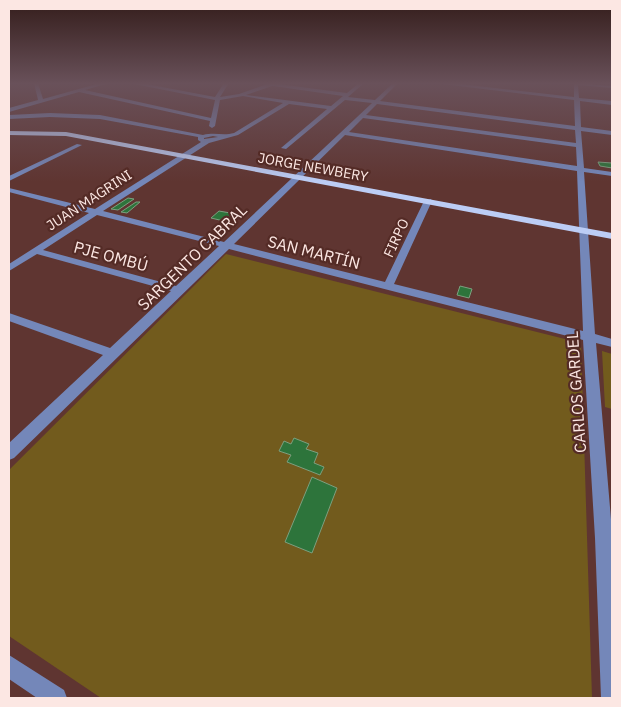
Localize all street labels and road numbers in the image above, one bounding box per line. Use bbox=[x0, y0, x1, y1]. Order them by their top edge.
street label: JORGE NEWBERY bbox=[256, 148, 370, 186]
street label: JUAN MAGRINI bbox=[43, 166, 135, 234]
street label: SARGENTO CABRAL bbox=[133, 200, 251, 314]
street label: FIRPO bbox=[379, 216, 413, 260]
street label: SAN MARTÍN bbox=[266, 230, 363, 273]
street label: PJE OMBÚ bbox=[72, 236, 151, 275]
street label: CARLOS GARDEL bbox=[562, 330, 590, 454]

